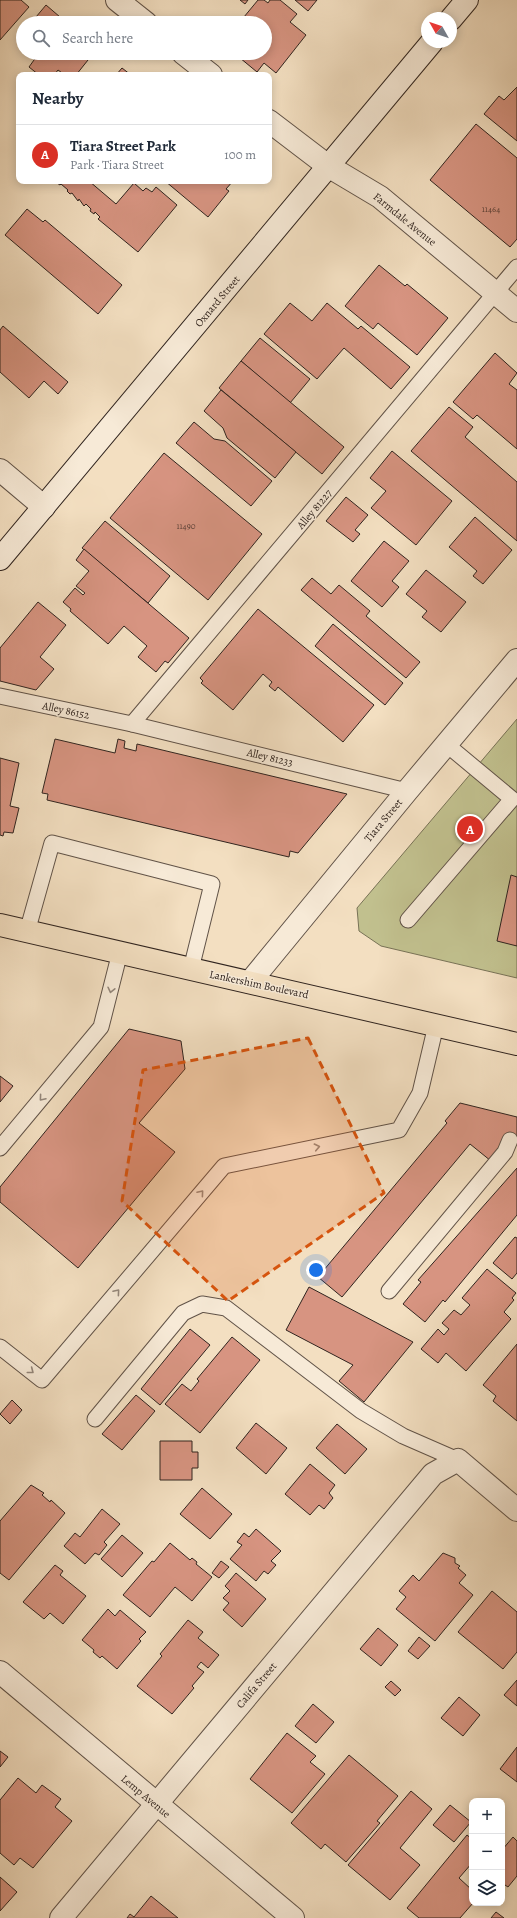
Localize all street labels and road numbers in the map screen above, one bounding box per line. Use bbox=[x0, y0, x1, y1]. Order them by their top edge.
street label: Farmdale Avenue bbox=[370, 189, 439, 250]
street label: Oxnard Street bbox=[191, 272, 244, 330]
street label: Alley 81227 bbox=[293, 486, 336, 533]
street label: Alley 86152 bbox=[40, 698, 91, 723]
street label: Alley 81233 bbox=[244, 745, 295, 770]
street label: Tiara Street bbox=[361, 795, 406, 845]
street label: Lankershim Boulevard bbox=[208, 967, 310, 1002]
street label: Califa Street bbox=[233, 1659, 280, 1711]
street label: Lemp Avenue bbox=[118, 1771, 174, 1822]

